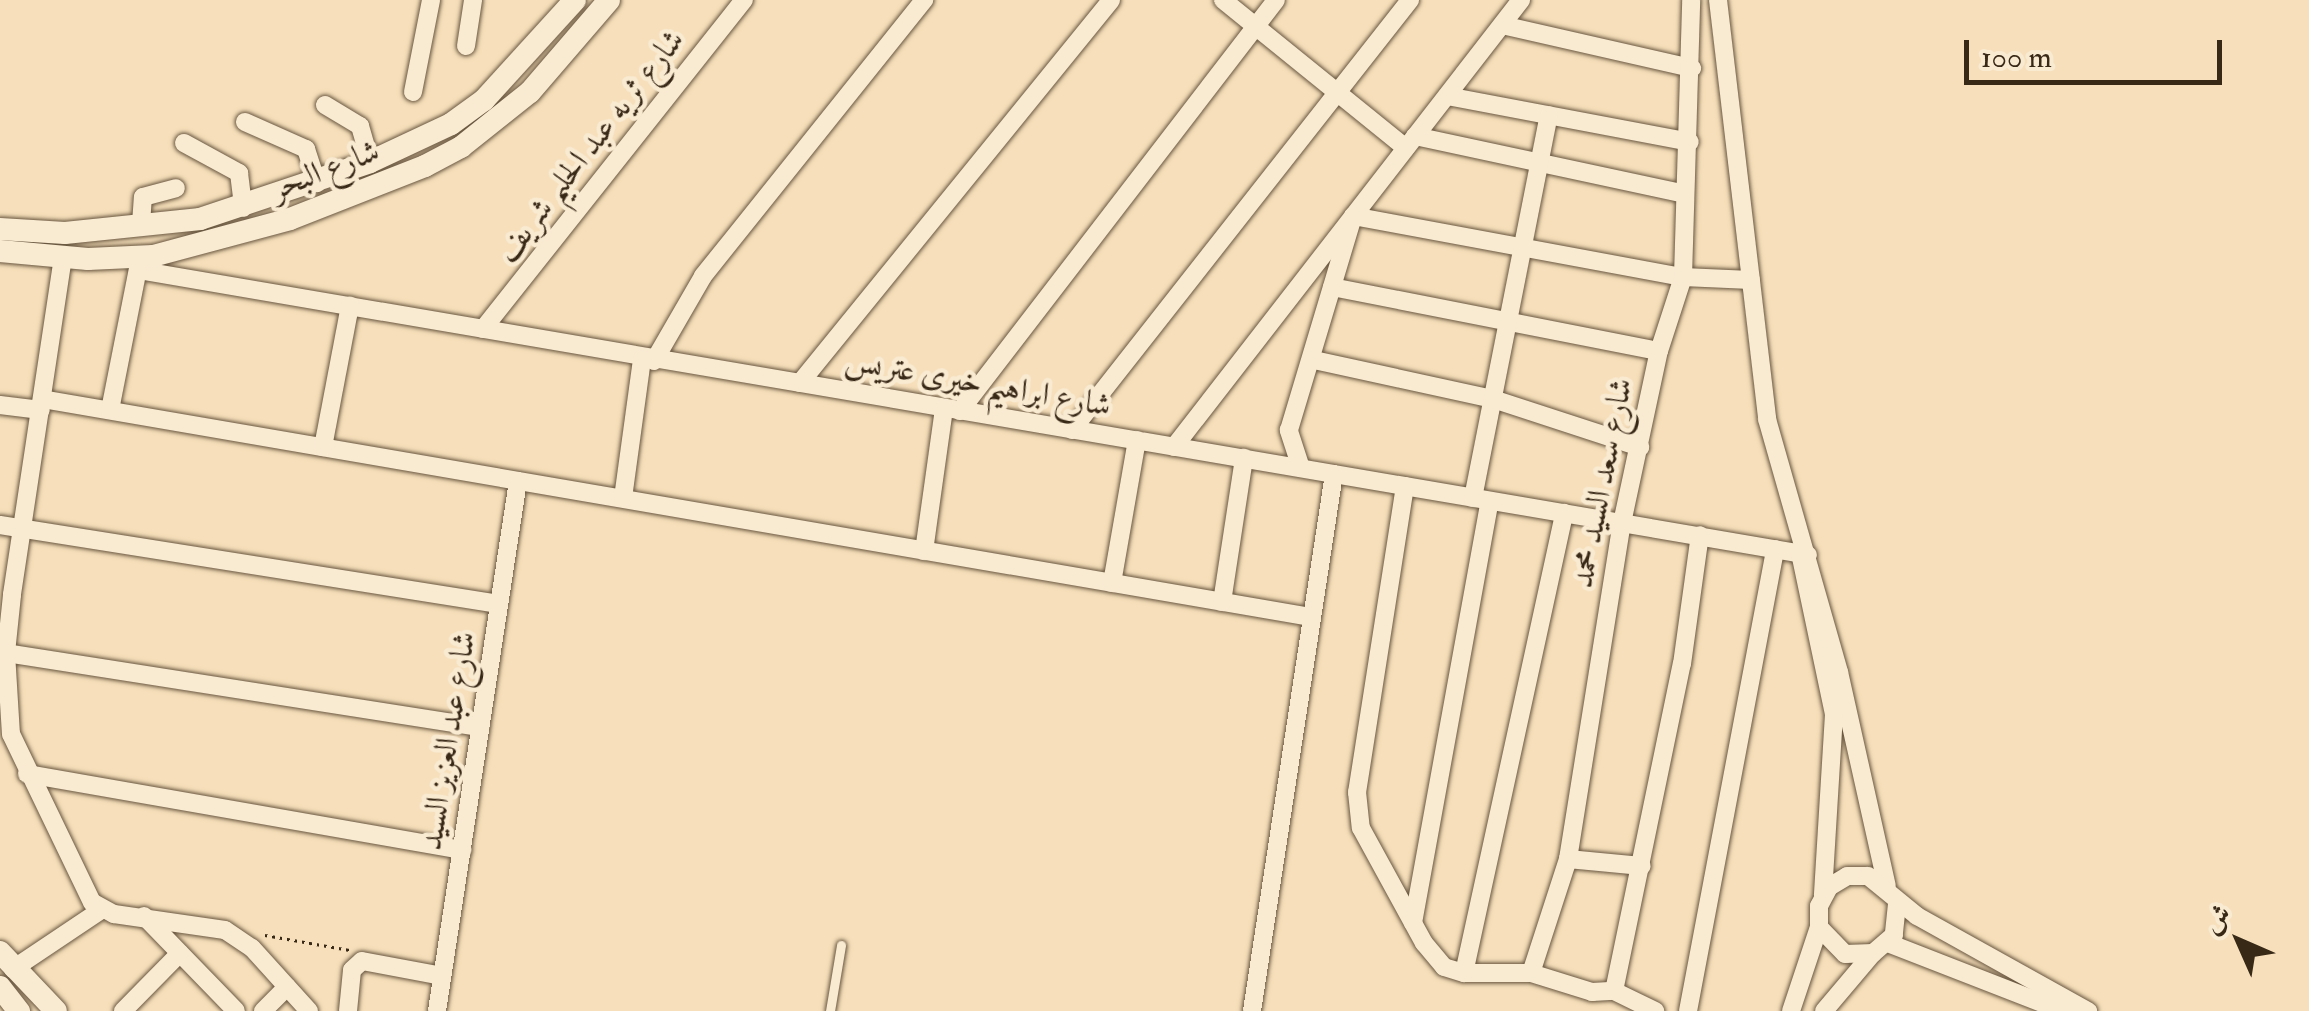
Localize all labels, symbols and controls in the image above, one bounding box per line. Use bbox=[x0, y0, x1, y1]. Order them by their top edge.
scale bar bbox=[1969, 20, 2226, 82]
street label: شارع ثريه عبد الحليم شريف bbox=[487, 22, 693, 270]
text: 100 m bbox=[1981, 39, 2052, 76]
street label: شارع البحر bbox=[265, 132, 385, 208]
street label: شارع ابراهيم خيرى عتريس bbox=[842, 341, 1114, 425]
street label: شارع سعد السيد محمد bbox=[1563, 375, 1641, 591]
street label: شارع عبد العزيز السيد bbox=[412, 629, 484, 853]
north arrow bbox=[2189, 891, 2289, 991]
text: ش bbox=[2195, 897, 2240, 942]

